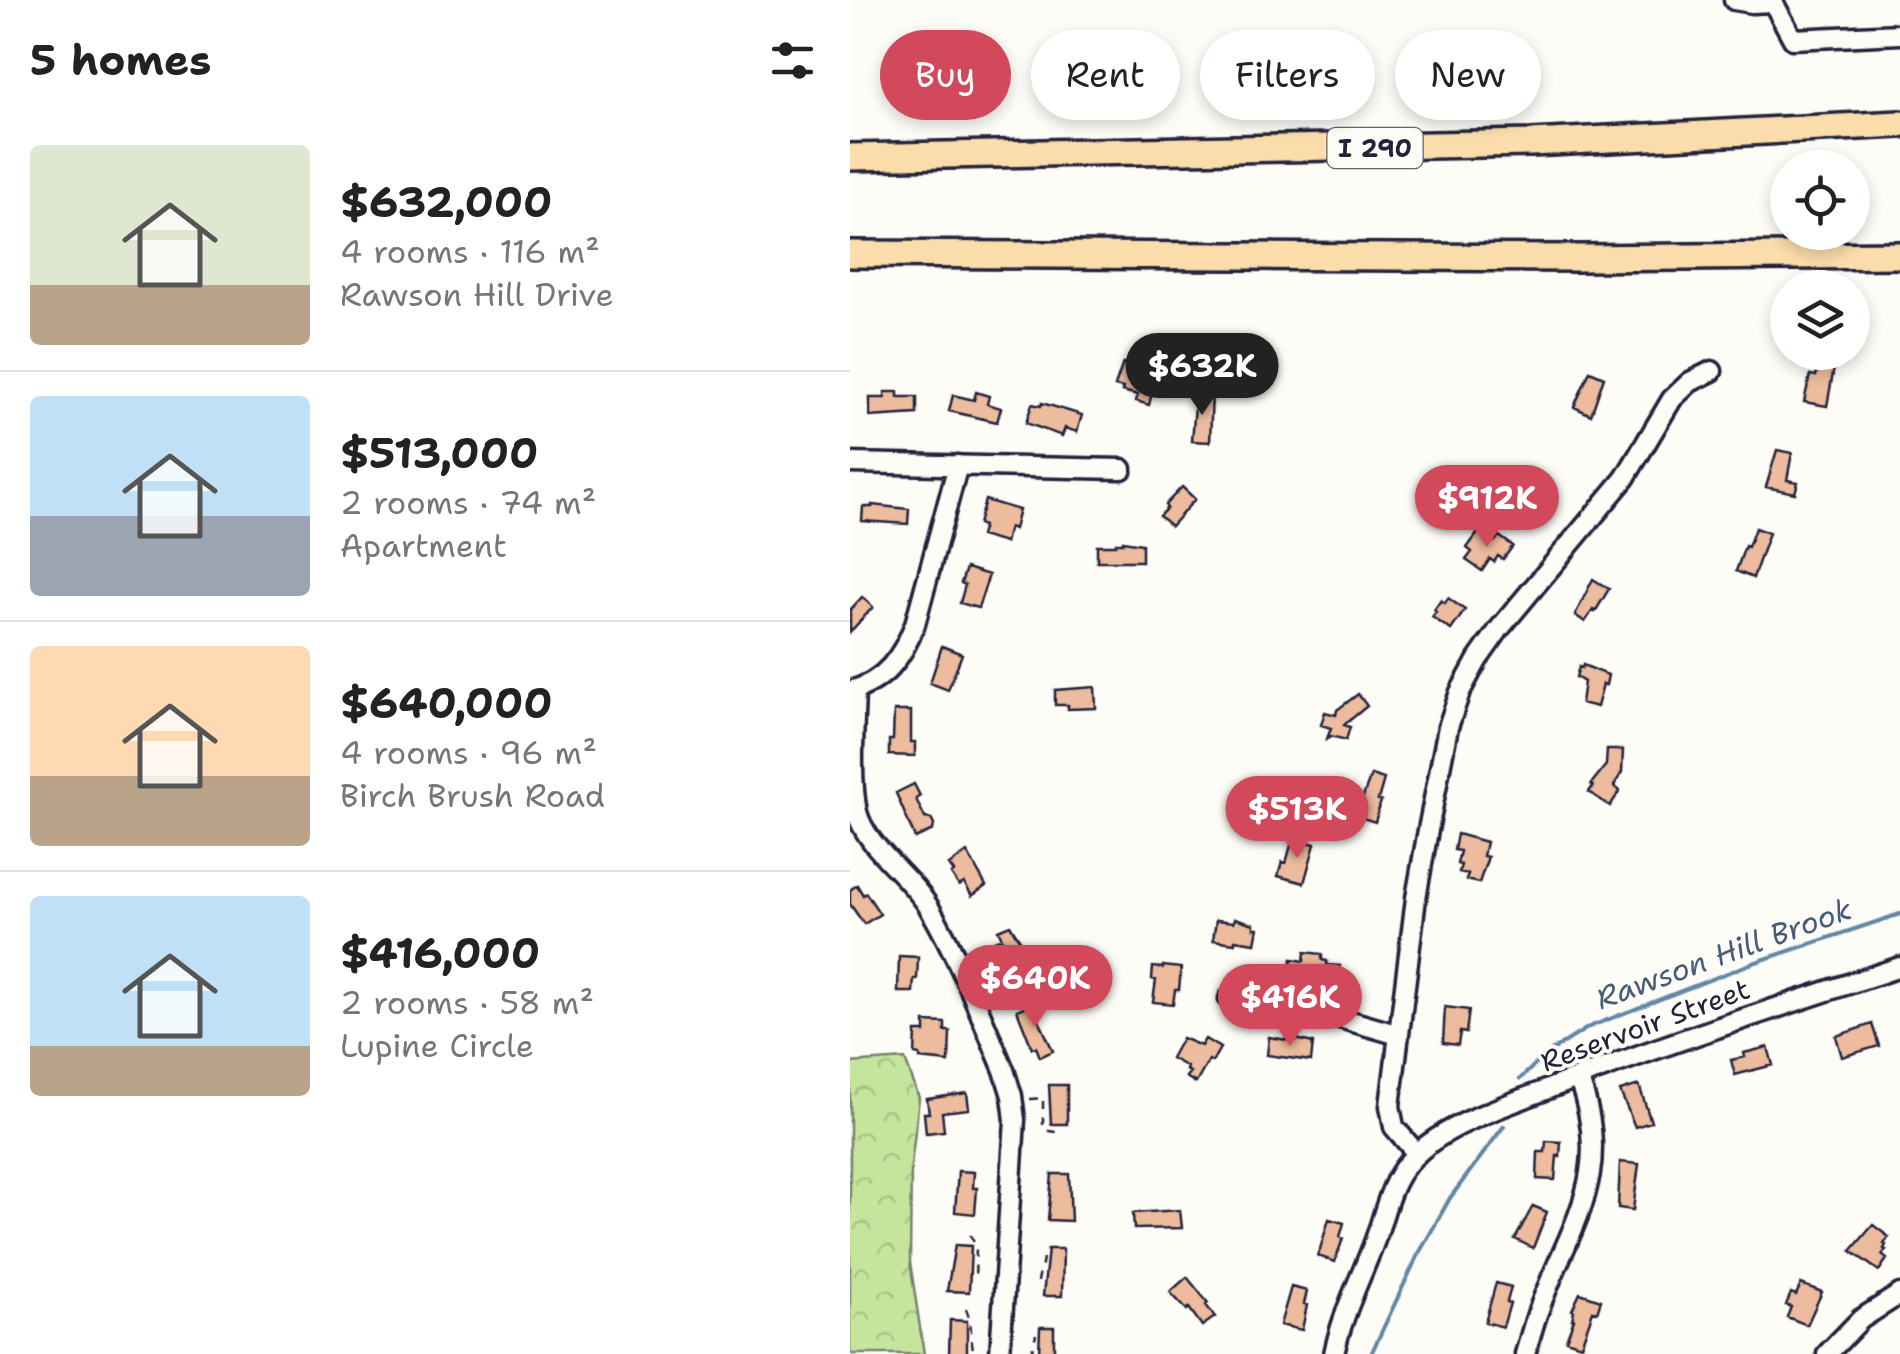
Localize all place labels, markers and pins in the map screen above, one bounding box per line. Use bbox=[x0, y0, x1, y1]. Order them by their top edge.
pin: $632K bbox=[1132, 333, 1272, 418]
pin: $912K bbox=[1417, 465, 1557, 550]
pin: $513K bbox=[1227, 776, 1367, 861]
pin: $640K bbox=[965, 945, 1105, 1030]
pin: $416K bbox=[1220, 964, 1360, 1049]

